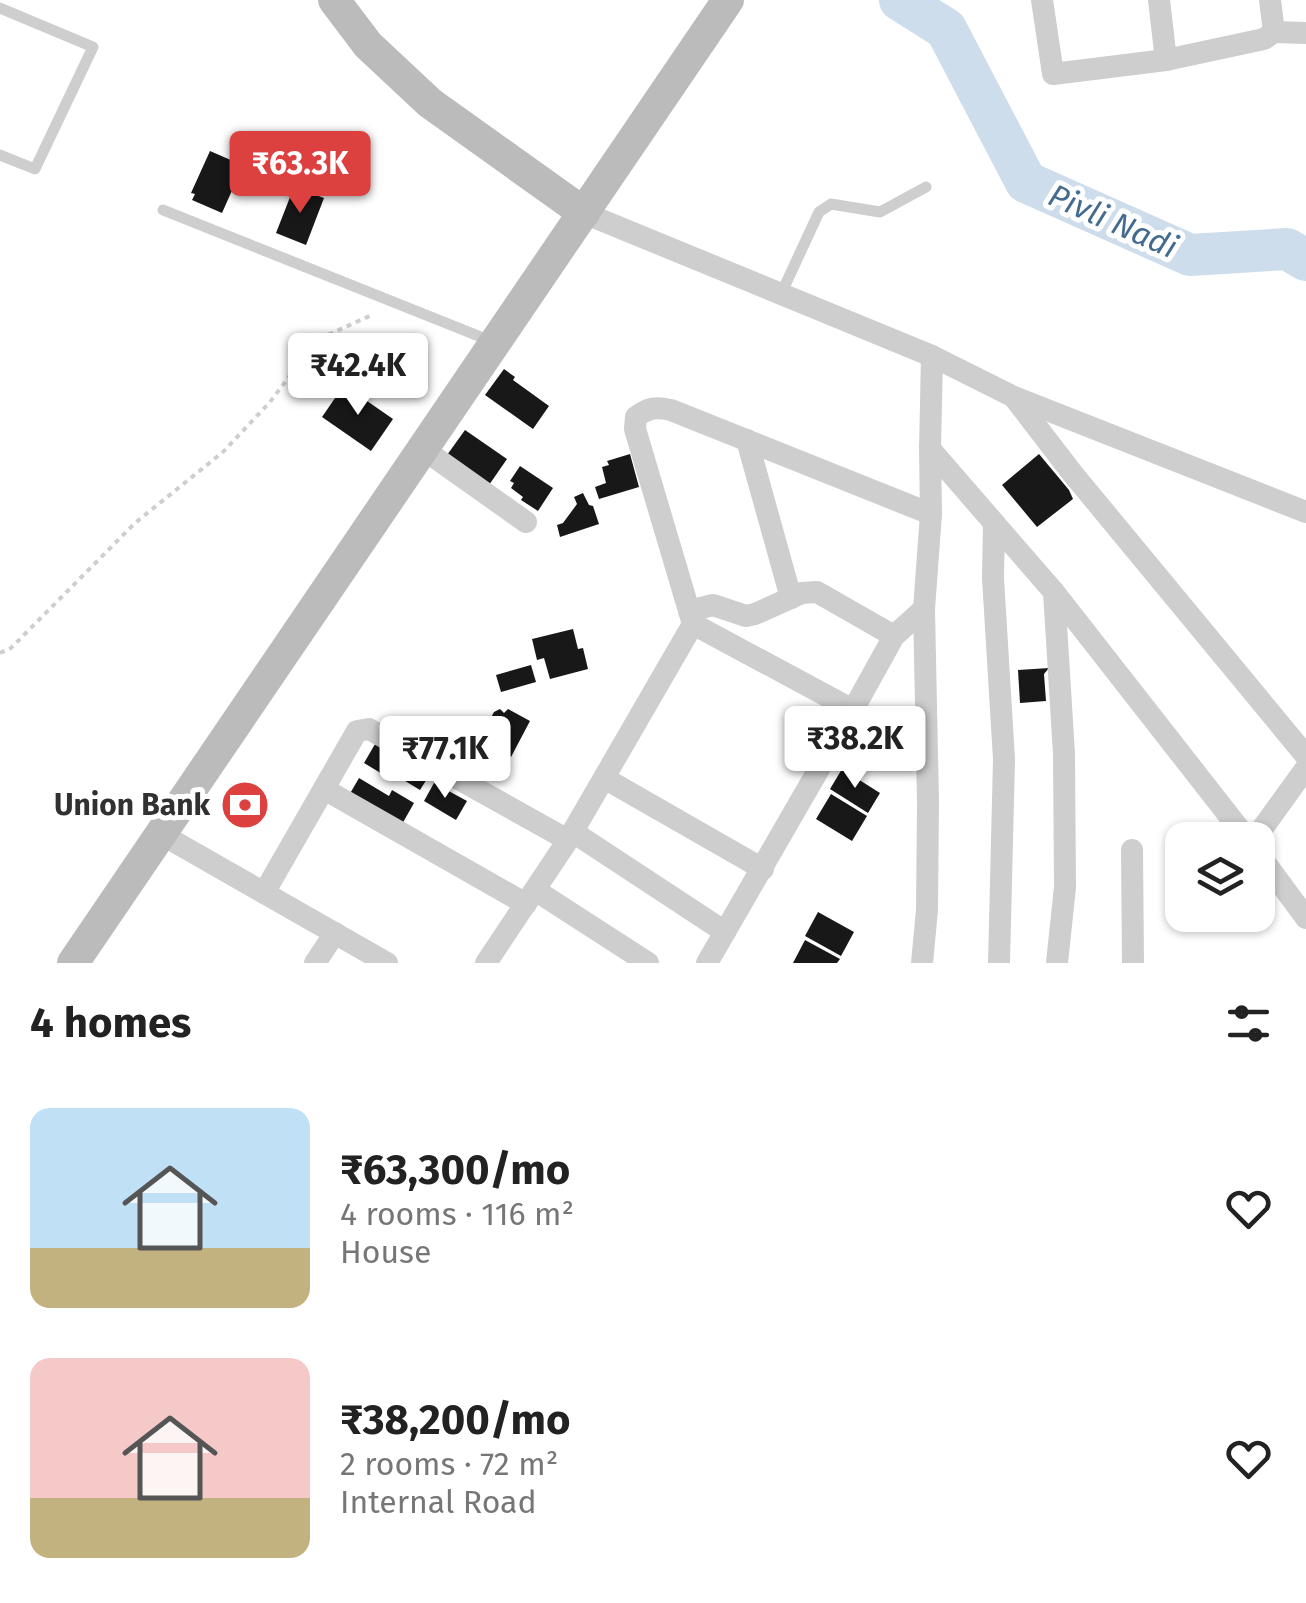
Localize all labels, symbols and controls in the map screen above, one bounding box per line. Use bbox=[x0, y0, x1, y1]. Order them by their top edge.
pin: ₹63.3K bbox=[219, 131, 381, 216]
text: ₹63.3K bbox=[252, 144, 348, 182]
water label: Pivli Nadi bbox=[1043, 176, 1183, 266]
pin: ₹42.4K bbox=[277, 333, 439, 418]
text: ₹42.4K bbox=[310, 346, 406, 384]
pin: ₹38.2K bbox=[774, 706, 936, 791]
pin: ₹77.1K bbox=[364, 716, 526, 801]
text: ₹38.2K bbox=[806, 719, 904, 757]
text: ₹77.1K bbox=[402, 729, 488, 767]
bank icon: Union Bank bbox=[219, 779, 271, 831]
place label: Union Bank bbox=[54, 787, 210, 823]
map controls bbox=[1165, 822, 1275, 932]
button: layers bbox=[1165, 822, 1275, 932]
icon: filters bbox=[1221, 996, 1276, 1051]
text: 4 homes bbox=[30, 998, 191, 1048]
text: ₹63,300/mo bbox=[340, 1145, 570, 1195]
icon: home bbox=[110, 1148, 230, 1268]
icon: heart bbox=[1221, 1181, 1276, 1236]
text: 4 rooms · 116 m² bbox=[340, 1195, 574, 1233]
text: House bbox=[340, 1233, 431, 1271]
text: ₹38,200/mo bbox=[340, 1395, 571, 1445]
icon: home bbox=[110, 1398, 230, 1518]
icon: heart bbox=[1221, 1431, 1276, 1486]
text: 2 rooms · 72 m² bbox=[340, 1445, 558, 1483]
text: Internal Road bbox=[340, 1483, 537, 1521]

